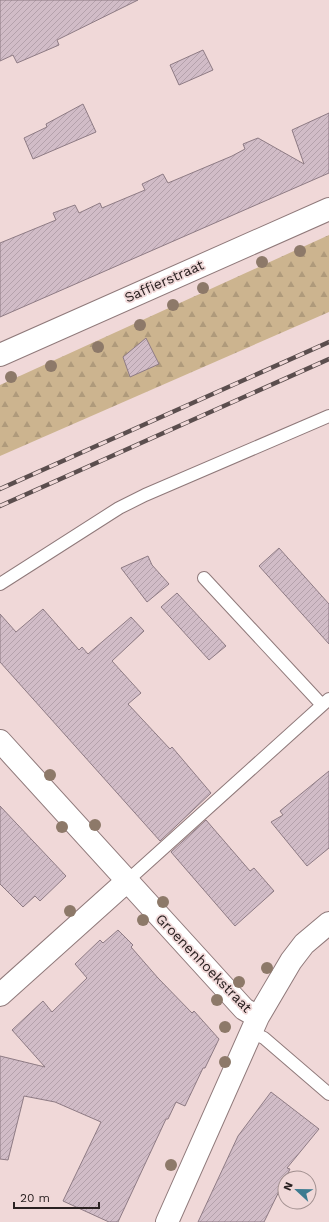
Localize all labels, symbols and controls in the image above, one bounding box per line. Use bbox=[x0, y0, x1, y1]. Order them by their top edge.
street label: Saffierstraat bbox=[122, 256, 206, 306]
street label: Groenenhoekstraat bbox=[153, 910, 255, 1016]
north arrow bbox=[277, 1170, 317, 1210]
text: N bbox=[281, 1180, 296, 1193]
scale bar bbox=[14, 1184, 99, 1210]
text: 20 m bbox=[20, 1191, 50, 1205]

